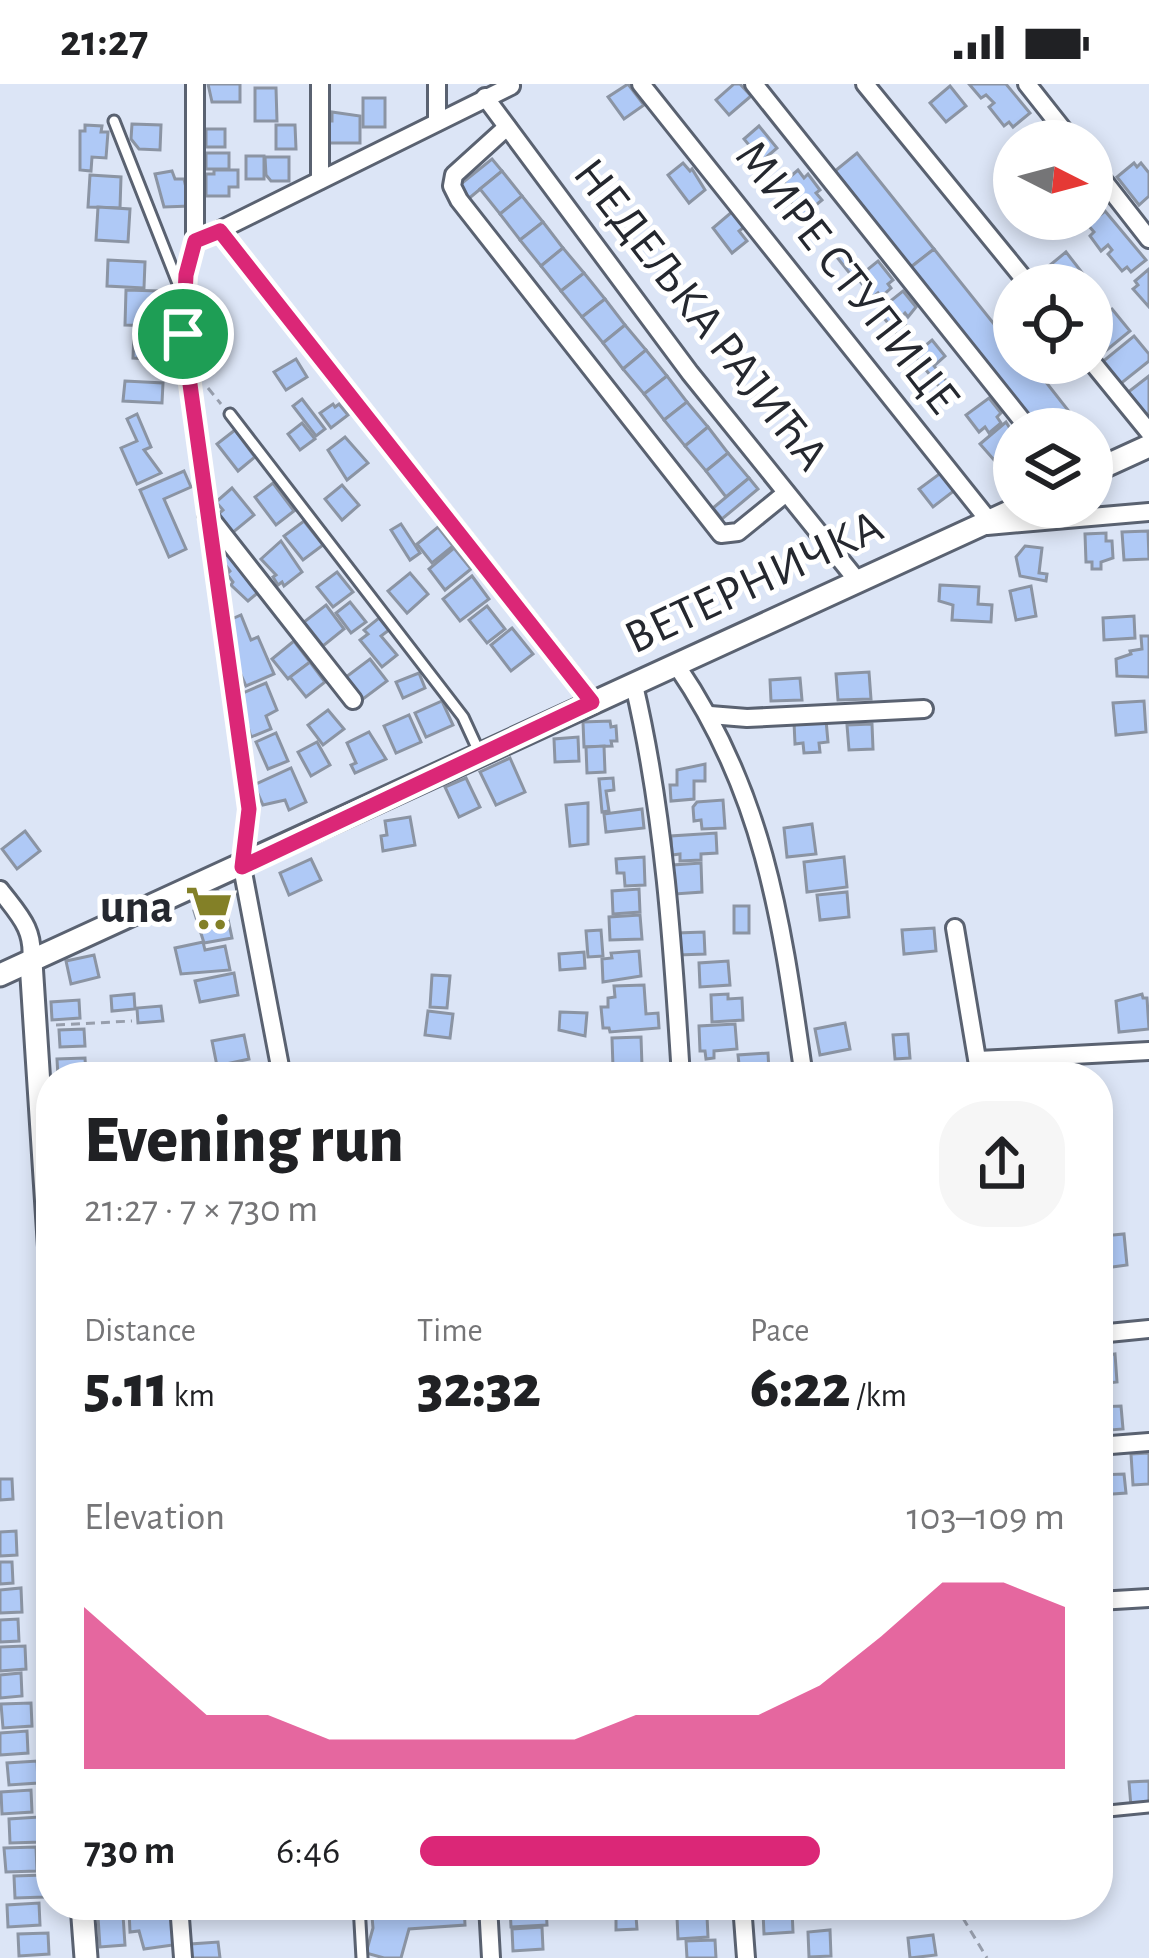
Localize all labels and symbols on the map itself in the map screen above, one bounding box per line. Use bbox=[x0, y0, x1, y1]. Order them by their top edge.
north arrow bbox=[993, 120, 1113, 240]
street label: МИРЕ СТУПИЦЕ bbox=[726, 132, 968, 424]
street label: НЕДЕЉКА РАЈИЋА bbox=[564, 150, 836, 480]
pin bbox=[132, 283, 234, 385]
street label: ВЕТЕРНИЧКА bbox=[618, 502, 890, 664]
supermarket icon: una bbox=[184, 883, 234, 933]
place label: una bbox=[100, 884, 173, 932]

